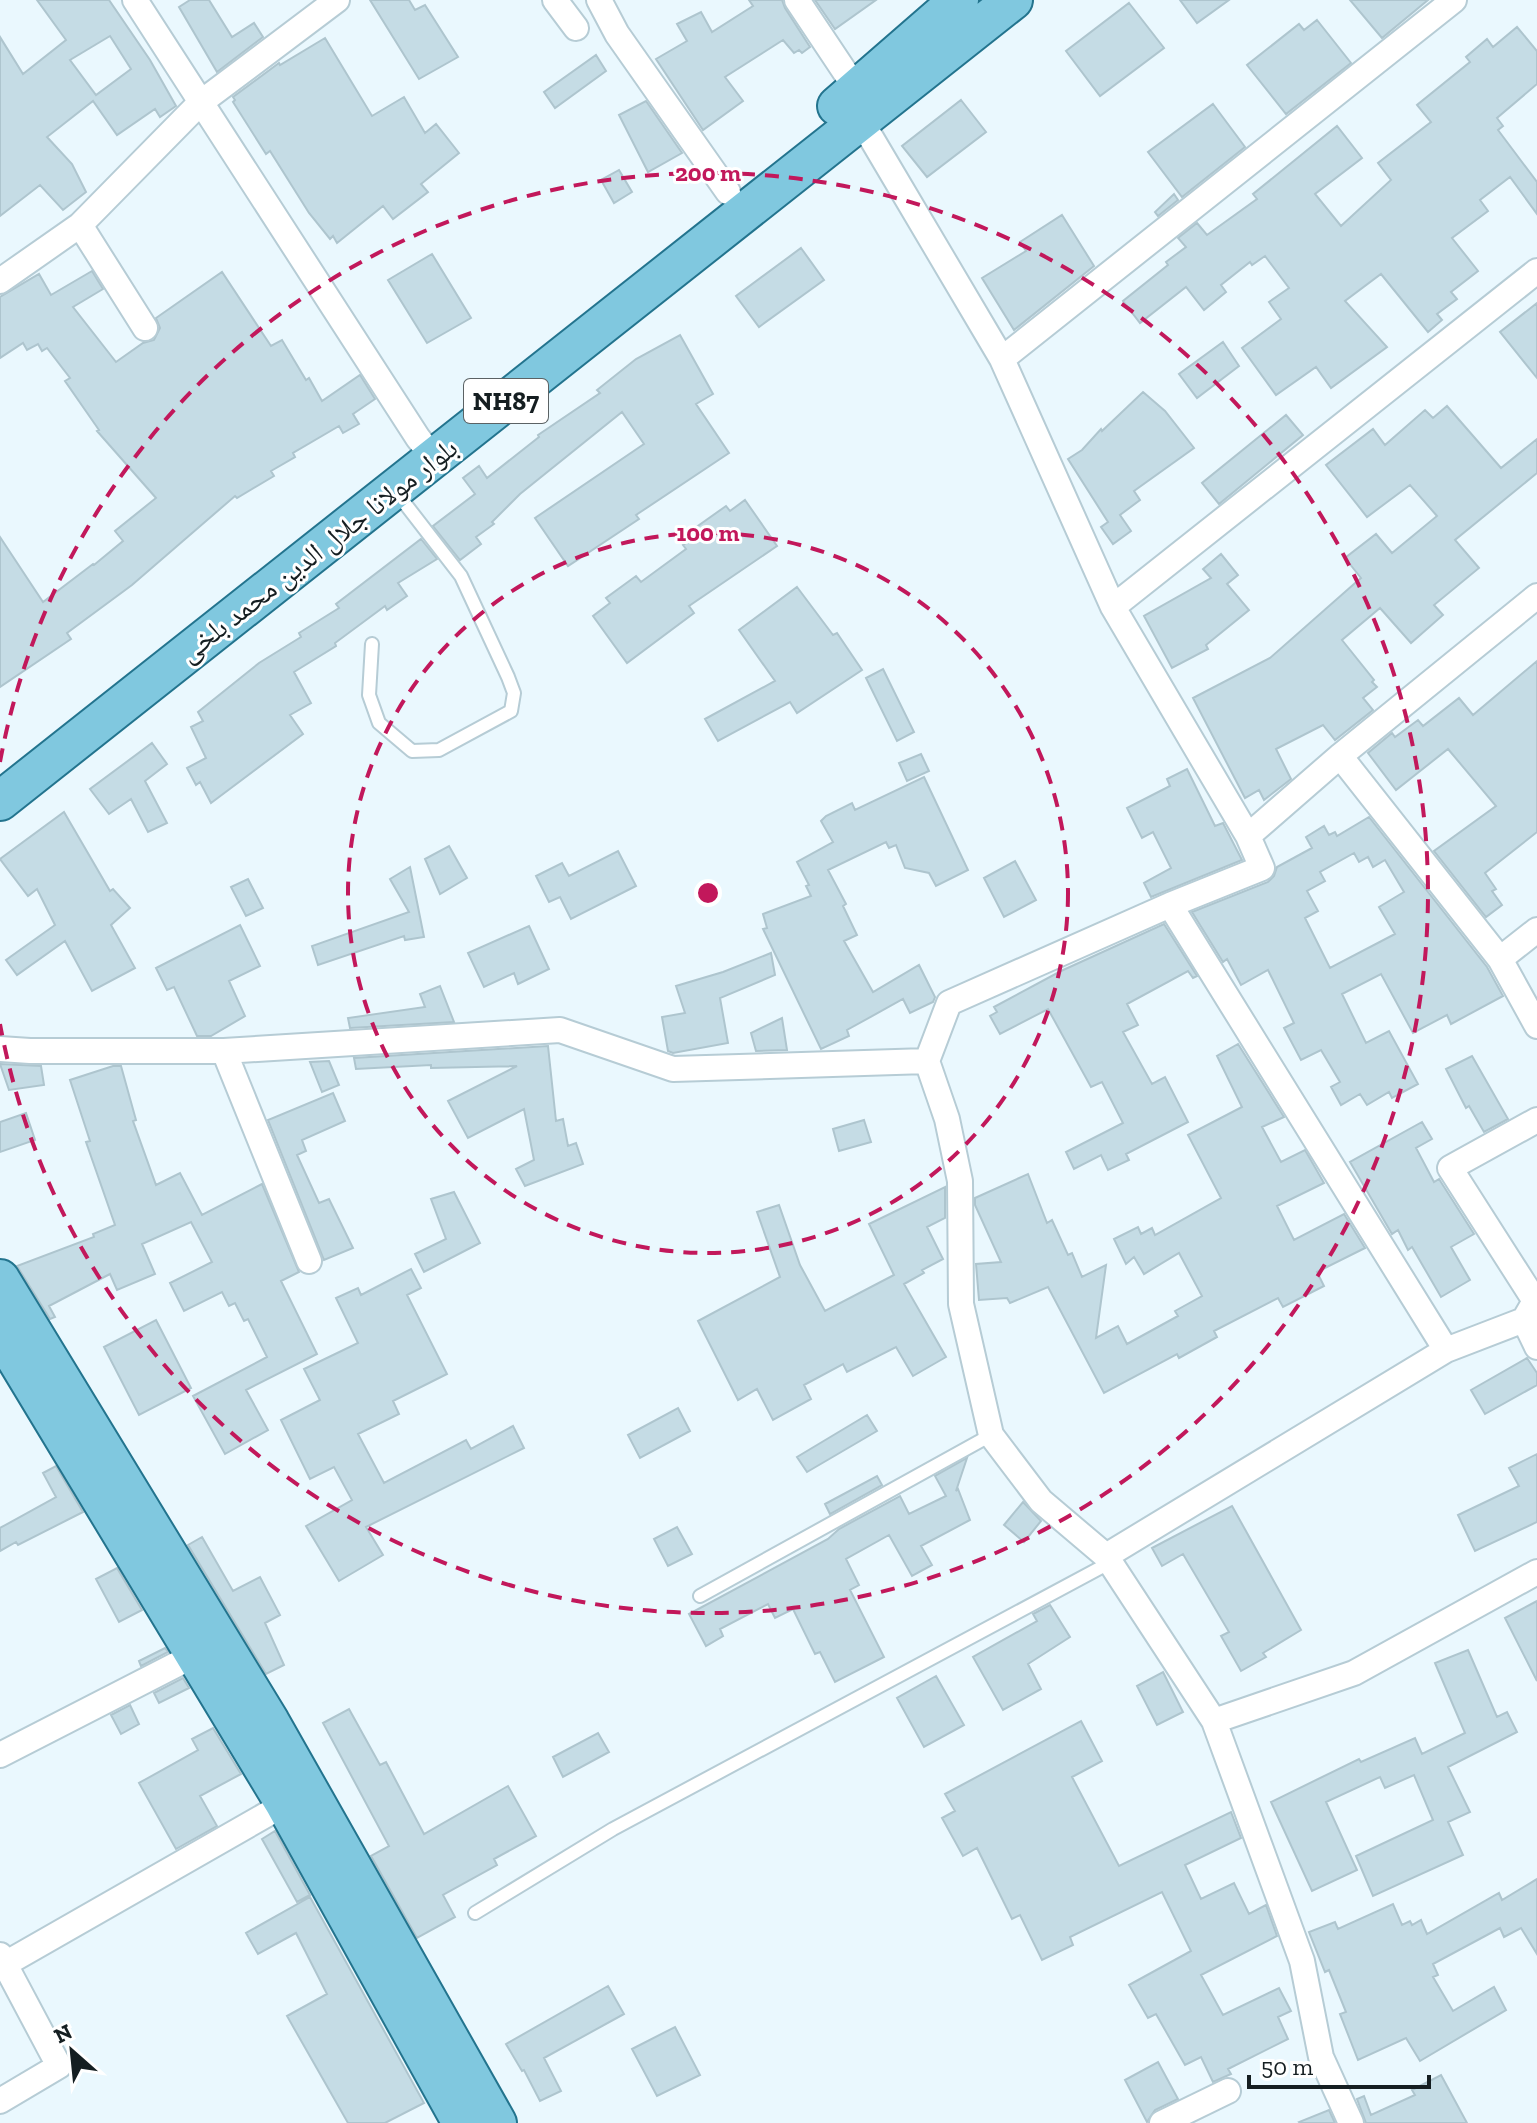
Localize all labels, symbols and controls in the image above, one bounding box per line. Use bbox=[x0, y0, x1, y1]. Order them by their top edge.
text: 200 m bbox=[675, 158, 741, 187]
road number: NH87 bbox=[464, 379, 548, 423]
street label: بلوار مولانا جلال الدین محمد بلخی bbox=[172, 431, 464, 670]
text: 100 m bbox=[677, 518, 739, 547]
centre of rings bbox=[694, 879, 722, 907]
north arrow bbox=[32, 2011, 112, 2091]
text: N bbox=[50, 2018, 77, 2049]
scale bar bbox=[1249, 2039, 1429, 2089]
text: 50 m bbox=[1261, 2052, 1314, 2081]

